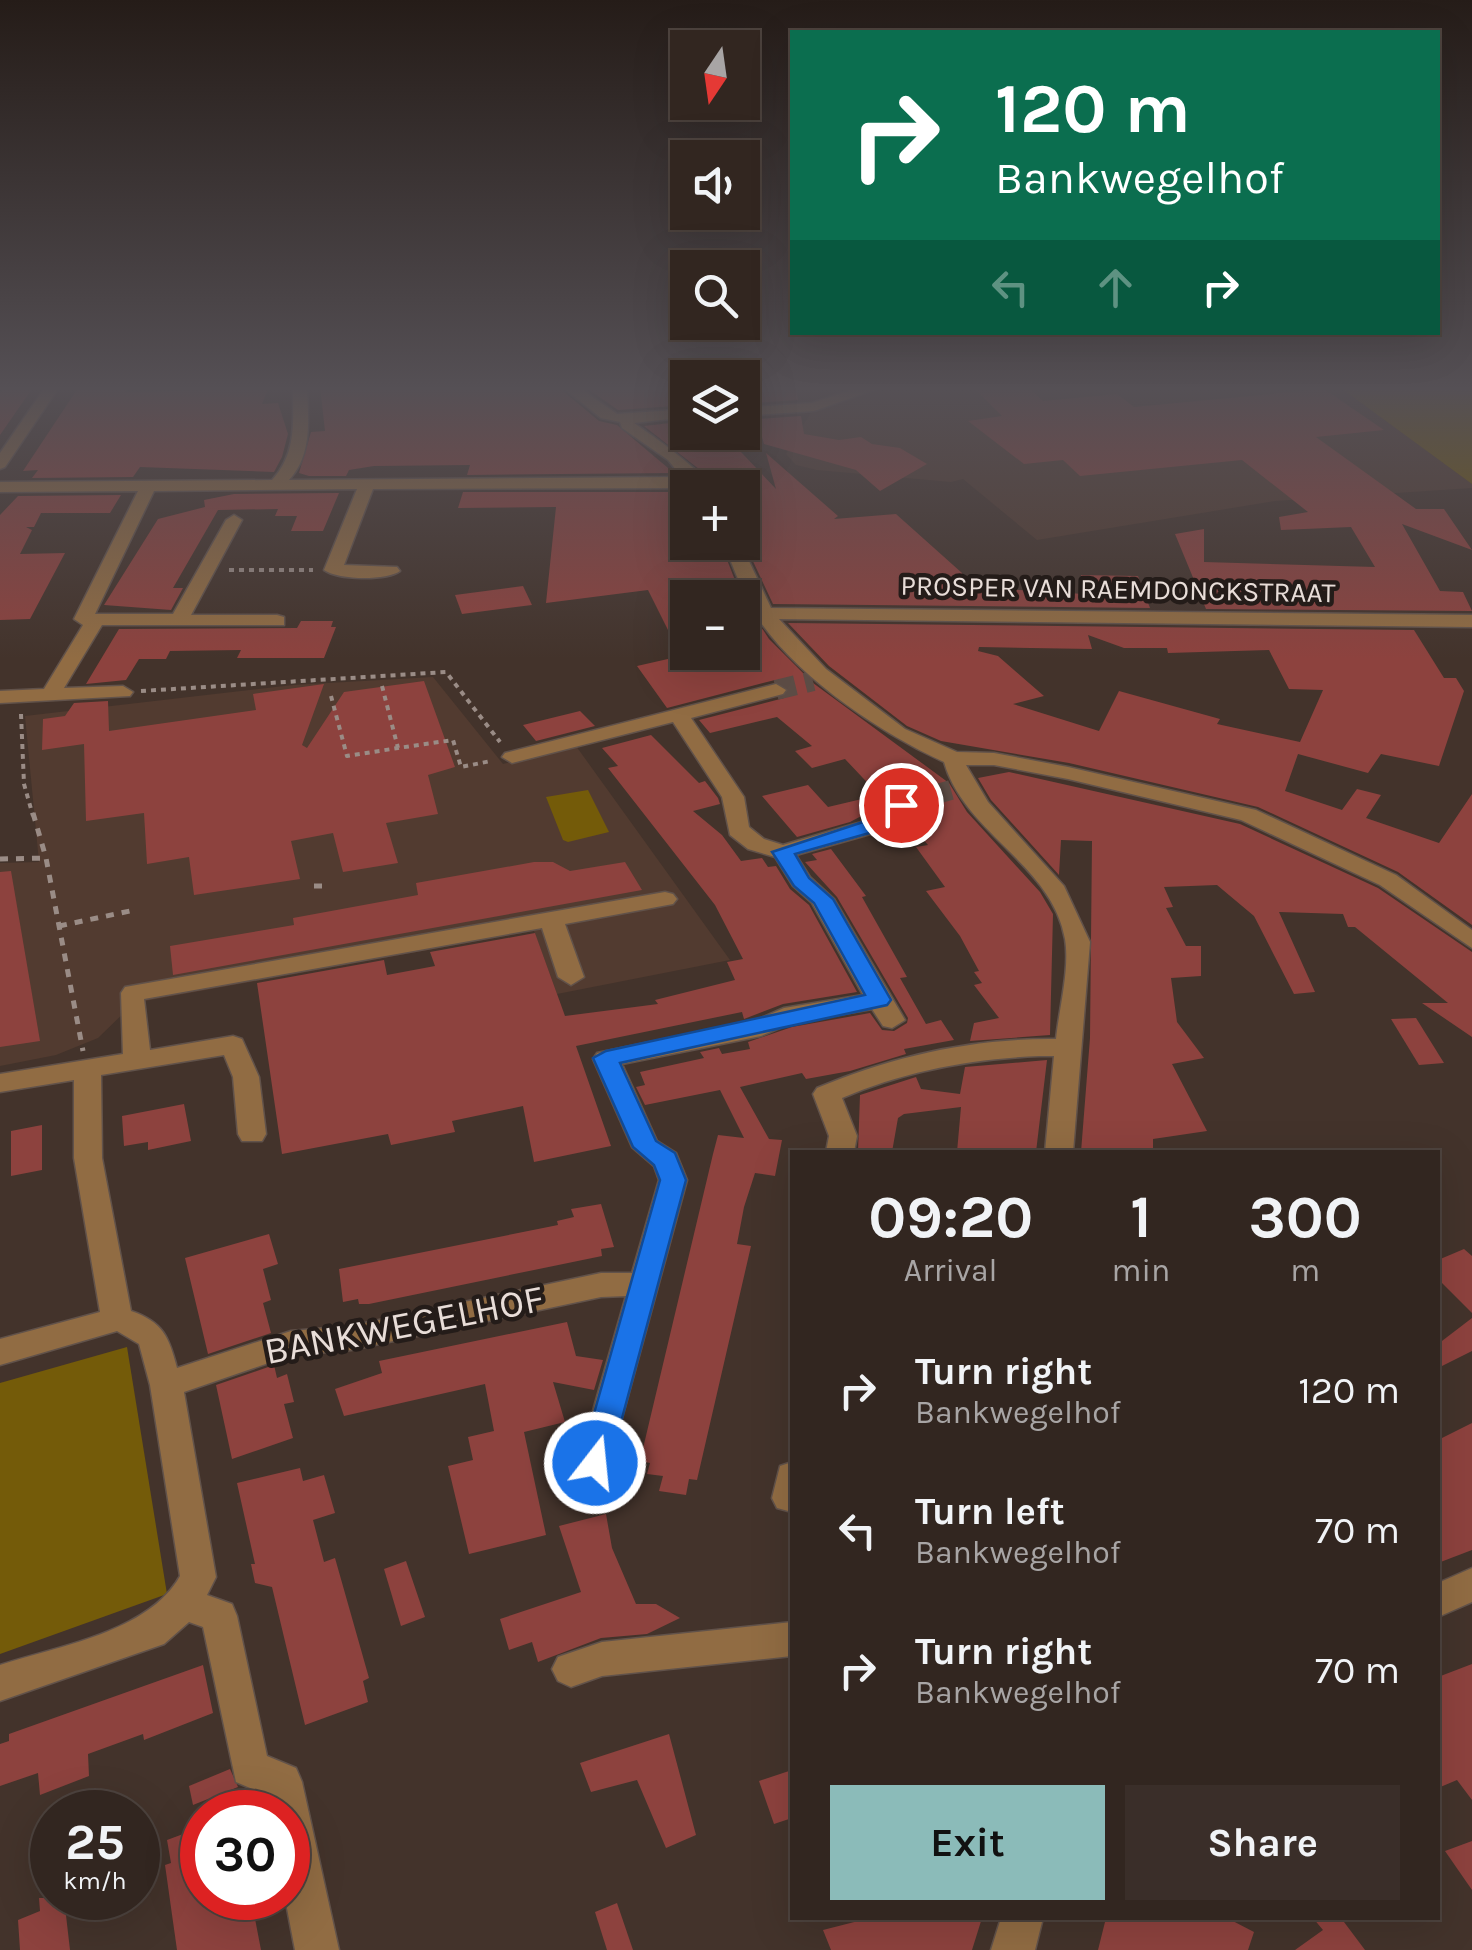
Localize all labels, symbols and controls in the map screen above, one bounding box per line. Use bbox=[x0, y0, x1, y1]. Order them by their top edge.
north arrow bbox=[670, 30, 760, 120]
map controls bbox=[670, 30, 760, 670]
text: 120 m bbox=[995, 68, 1191, 150]
icon: right bbox=[830, 70, 960, 200]
button: sound bbox=[670, 140, 760, 230]
text: Bankwegelhof bbox=[995, 152, 1284, 204]
button: search bbox=[670, 250, 760, 340]
icon: left bbox=[983, 260, 1038, 315]
icon: ahead bbox=[1088, 260, 1143, 315]
icon: right bbox=[1193, 260, 1248, 315]
button: layers bbox=[670, 360, 760, 450]
button: + bbox=[670, 470, 760, 560]
street label: PROSPER VAN RAEMDONCKSTRAAT bbox=[900, 569, 1336, 609]
button: − bbox=[670, 580, 760, 670]
pin bbox=[859, 763, 944, 848]
icon: arrive bbox=[874, 778, 929, 833]
text: 09:20 bbox=[868, 1182, 1033, 1252]
text: 1 bbox=[1130, 1182, 1152, 1252]
text: 300 bbox=[1248, 1182, 1362, 1252]
text: Arrival bbox=[904, 1252, 998, 1289]
text: min bbox=[1111, 1252, 1170, 1289]
text: m bbox=[1290, 1252, 1320, 1289]
street label: BANKWEGELHOF bbox=[261, 1276, 547, 1374]
text: Turn right bbox=[915, 1349, 1092, 1394]
icon: right bbox=[830, 1363, 885, 1418]
text: 120 m bbox=[1298, 1368, 1400, 1413]
text: Bankwegelhof bbox=[915, 1394, 1121, 1431]
position arrow bbox=[543, 1411, 647, 1515]
text: Turn left bbox=[915, 1489, 1065, 1534]
icon: left bbox=[830, 1503, 885, 1558]
text: 70 m bbox=[1315, 1508, 1400, 1553]
text: Bankwegelhof bbox=[915, 1534, 1121, 1571]
text: Turn right bbox=[915, 1629, 1092, 1674]
icon: right bbox=[830, 1643, 885, 1698]
text: 70 m bbox=[1315, 1648, 1400, 1693]
text: Bankwegelhof bbox=[915, 1674, 1121, 1711]
button: Exit bbox=[830, 1785, 1105, 1900]
button: Share bbox=[1125, 1785, 1400, 1900]
speed limit sign: 30 bbox=[180, 1790, 310, 1920]
text: 25 bbox=[65, 1813, 125, 1872]
text: km/h bbox=[63, 1866, 127, 1895]

